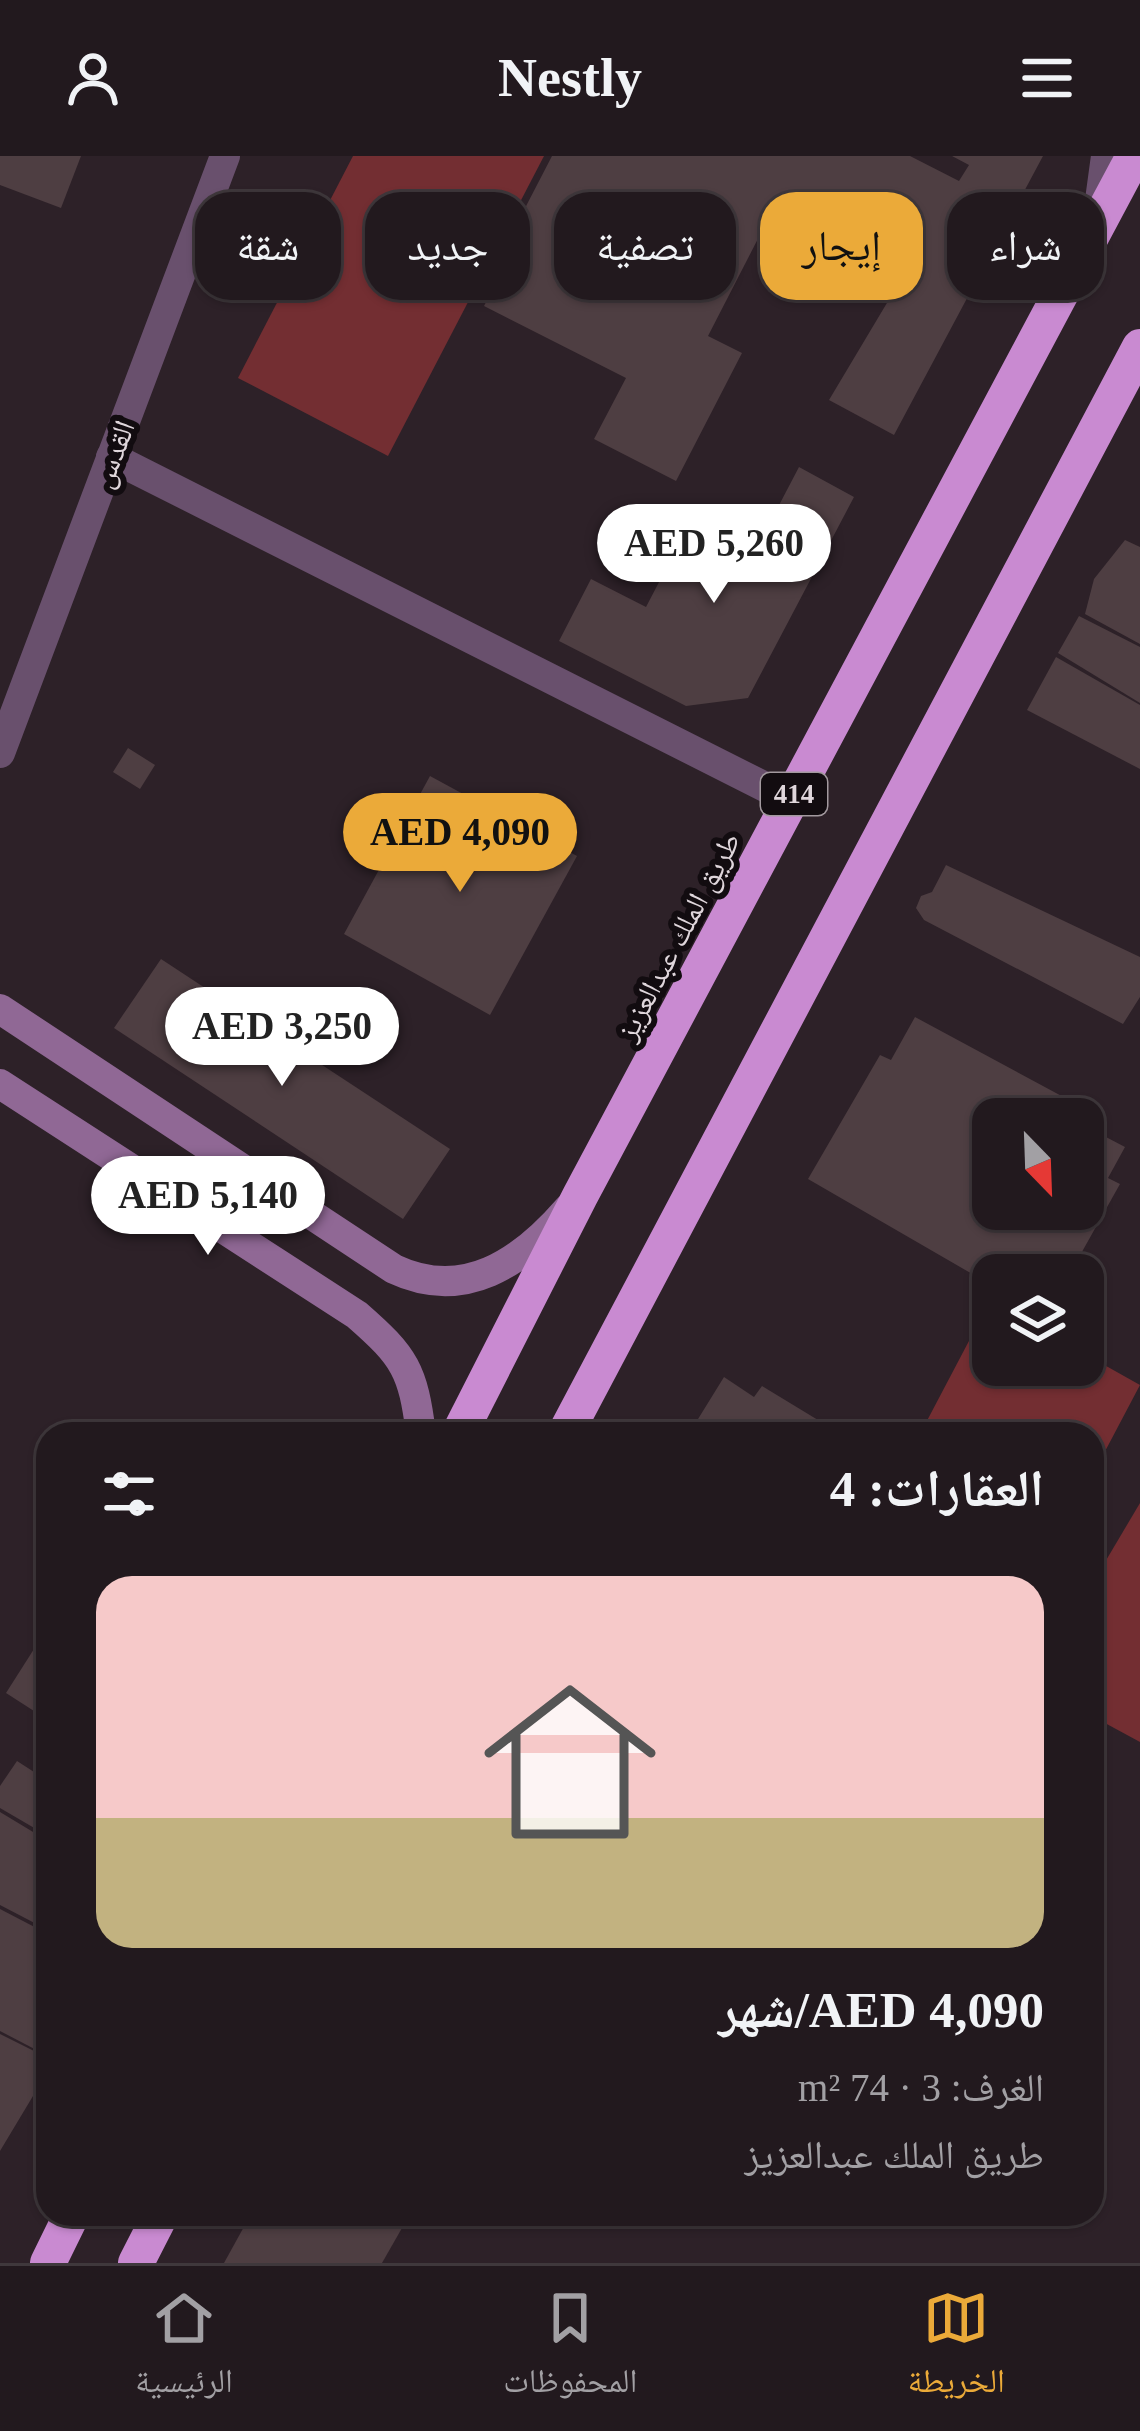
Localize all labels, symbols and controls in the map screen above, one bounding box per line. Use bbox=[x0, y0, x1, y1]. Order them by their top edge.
icon: person bbox=[60, 45, 126, 111]
icon: menu bbox=[1014, 45, 1080, 111]
text: Nestly bbox=[498, 48, 642, 108]
chip: شقة bbox=[195, 192, 341, 300]
chip: جديد bbox=[365, 192, 530, 300]
chip: تصفية bbox=[554, 192, 736, 300]
chip: إيجار bbox=[760, 192, 923, 300]
chip: شراء bbox=[947, 192, 1104, 300]
street label: القدس bbox=[85, 416, 143, 493]
pin: AED 5,260 bbox=[577, 504, 851, 606]
text: AED 5,260 bbox=[624, 521, 804, 564]
road number: 414 bbox=[761, 773, 827, 815]
pin: AED 4,090 bbox=[323, 793, 597, 895]
text: AED 4,090 bbox=[370, 810, 550, 853]
street label: طريق الملك عبدالعزيز bbox=[609, 827, 748, 1047]
pin: AED 3,250 bbox=[145, 987, 419, 1089]
text: AED 3,250 bbox=[192, 1004, 372, 1047]
north arrow bbox=[972, 1098, 1104, 1230]
map controls bbox=[972, 1098, 1104, 1386]
pin: AED 5,140 bbox=[71, 1156, 345, 1258]
text: AED 5,140 bbox=[118, 1173, 298, 1216]
button: layers bbox=[972, 1254, 1104, 1386]
icon: filters bbox=[96, 1461, 162, 1527]
text: العقارات: 4 bbox=[830, 1461, 1044, 1517]
icon: home bbox=[462, 1654, 678, 1870]
text: AED 4,090/شهر bbox=[719, 1982, 1044, 2038]
text: الغرف: 3 · 74 m² bbox=[798, 2066, 1044, 2109]
text: طريق الملك عبدالعزيز bbox=[745, 2133, 1044, 2176]
tab: الرئيسية bbox=[135, 2285, 233, 2413]
tab: المحفوظات bbox=[503, 2285, 637, 2413]
tab: الخريطة bbox=[908, 2285, 1005, 2413]

